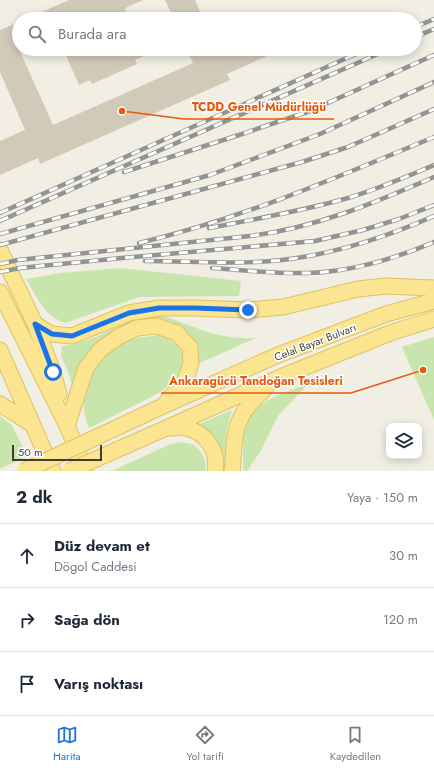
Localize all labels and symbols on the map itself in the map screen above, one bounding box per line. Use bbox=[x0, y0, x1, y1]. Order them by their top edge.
callout: TCDD Genel Müdürlüğü bbox=[184, 95, 334, 119]
text: TCDD Genel Müdürlüğü bbox=[192, 98, 326, 116]
route end bbox=[239, 301, 257, 319]
street label: Celal Bayar Bulvarı bbox=[272, 319, 358, 365]
route start bbox=[44, 363, 62, 381]
callout: Ankaragücü Tandoğan Tesisleri bbox=[161, 369, 351, 393]
text: Ankaragücü Tandoğan Tesisleri bbox=[168, 372, 343, 390]
scale bar bbox=[12, 443, 102, 462]

